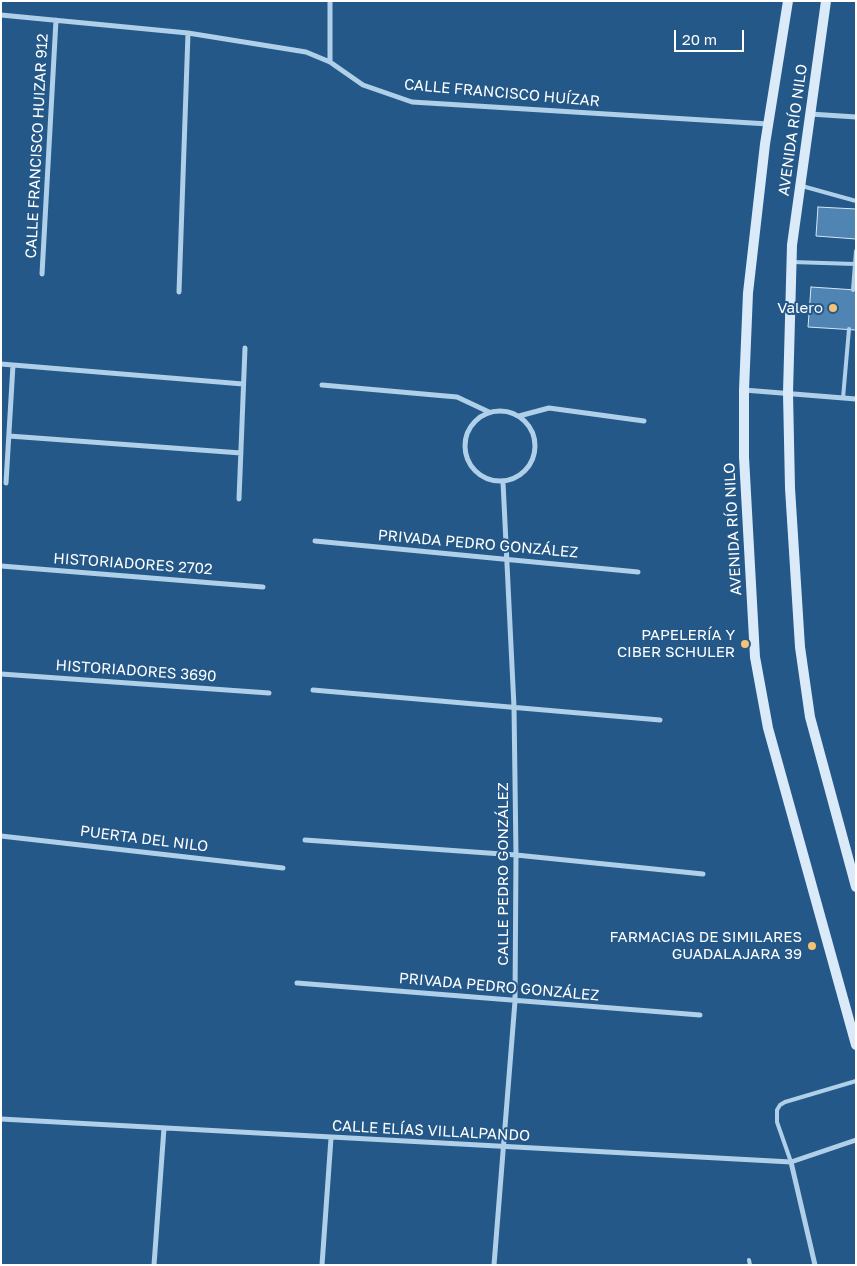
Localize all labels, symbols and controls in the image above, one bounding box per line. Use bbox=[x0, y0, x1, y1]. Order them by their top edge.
scale bar bbox=[677, 20, 747, 52]
text: 20 m bbox=[682, 30, 717, 48]
street label: CALLE FRANCISCO HUIZAR 912 bbox=[22, 33, 52, 259]
street label: AVENIDA RÍO NILO bbox=[775, 63, 811, 197]
street label: CALLE FRANCISCO HUÍZAR bbox=[403, 75, 601, 111]
place label: Valero bbox=[777, 299, 823, 317]
marker: Valero bbox=[827, 302, 839, 314]
street label: AVENIDA RÍO NILO bbox=[721, 462, 745, 596]
street label: PRIVADA PEDRO GONZÁLEZ bbox=[377, 526, 579, 562]
street label: HISTORIADORES 2702 bbox=[53, 549, 213, 579]
place label: PAPELERÍA Y CIBER SCHULER bbox=[617, 626, 735, 661]
marker: PAPELERÍA Y CIBER SCHULER bbox=[739, 638, 751, 650]
street label: HISTORIADORES 3690 bbox=[55, 656, 217, 686]
street label: CALLE PEDRO GONZÁLEZ bbox=[494, 782, 512, 966]
street label: PUERTA DEL NILO bbox=[79, 822, 209, 856]
place label: FARMACIAS DE SIMILARES GUADALAJARA 39 bbox=[610, 928, 802, 963]
marker: FARMACIAS DE SIMILARES GUADALAJARA 39 bbox=[806, 940, 818, 952]
street label: PRIVADA PEDRO GONZÁLEZ bbox=[398, 969, 600, 1005]
street label: CALLE ELÍAS VILLALPANDO bbox=[332, 1117, 530, 1145]

